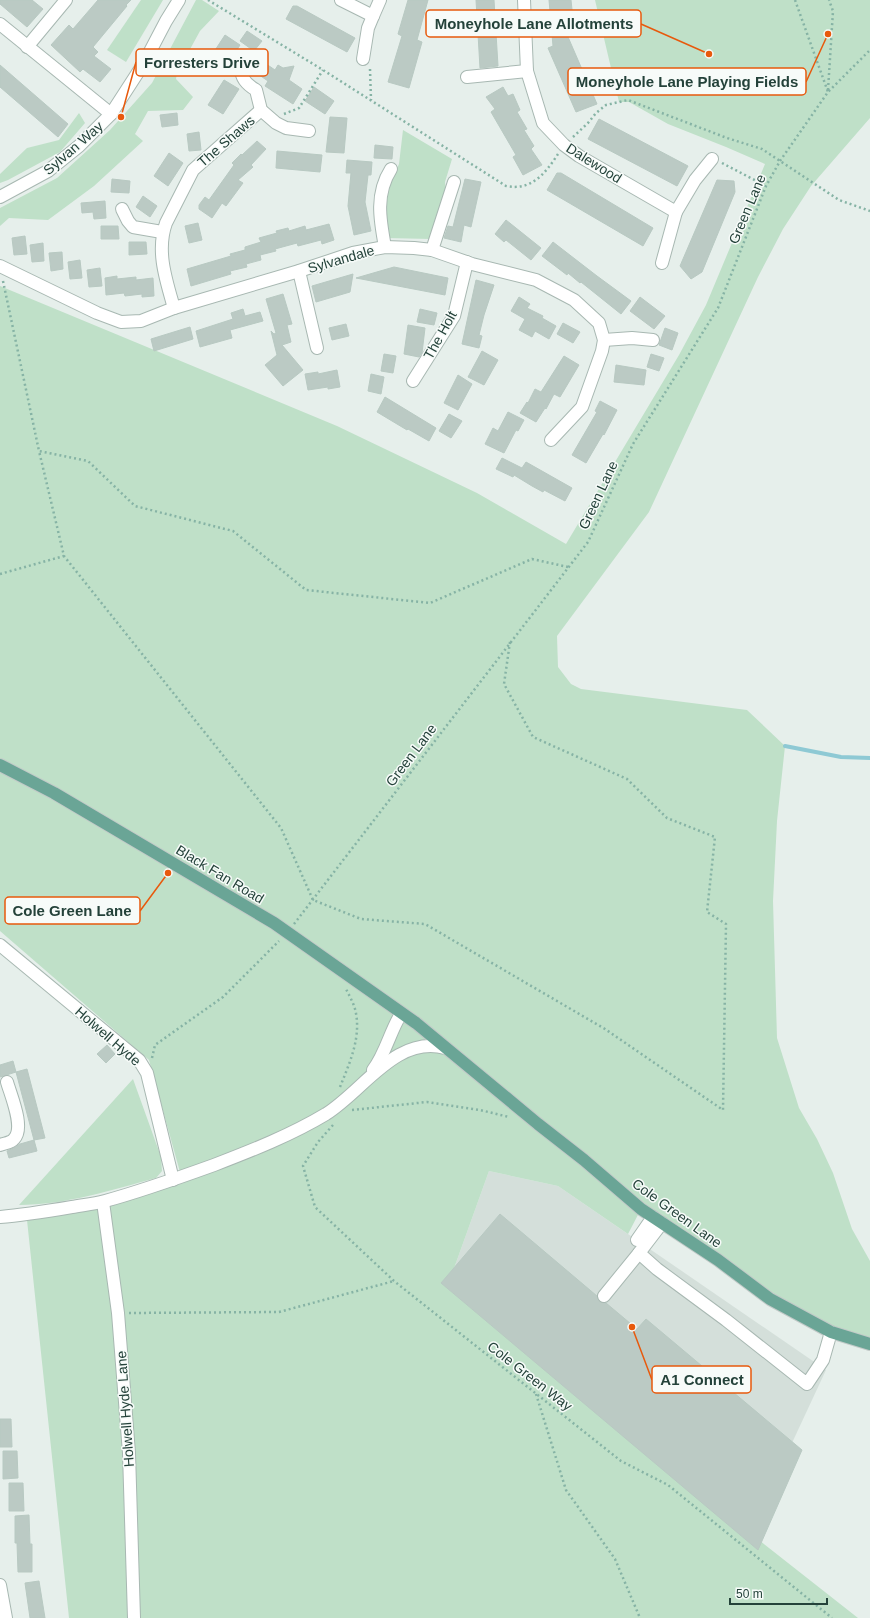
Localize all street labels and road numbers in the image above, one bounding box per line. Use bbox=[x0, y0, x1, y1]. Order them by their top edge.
street label: The Shaws bbox=[194, 112, 258, 170]
street label: Sylvan Way bbox=[40, 118, 106, 178]
street label: Dalewood bbox=[563, 140, 625, 186]
street label: Green Lane bbox=[725, 172, 769, 246]
street label: Sylvandale bbox=[306, 242, 376, 276]
street label: The Holt bbox=[420, 308, 460, 362]
street label: Green Lane bbox=[575, 458, 621, 532]
street label: Green Lane bbox=[382, 720, 440, 789]
street label: Black Fan Road bbox=[173, 841, 267, 907]
street label: Holwell Hyde bbox=[72, 1003, 144, 1069]
street label: Cole Green Lane bbox=[629, 1175, 725, 1251]
street label: Cole Green Way bbox=[485, 1338, 575, 1414]
street label: Holwell Hyde Lane bbox=[113, 1350, 137, 1468]

